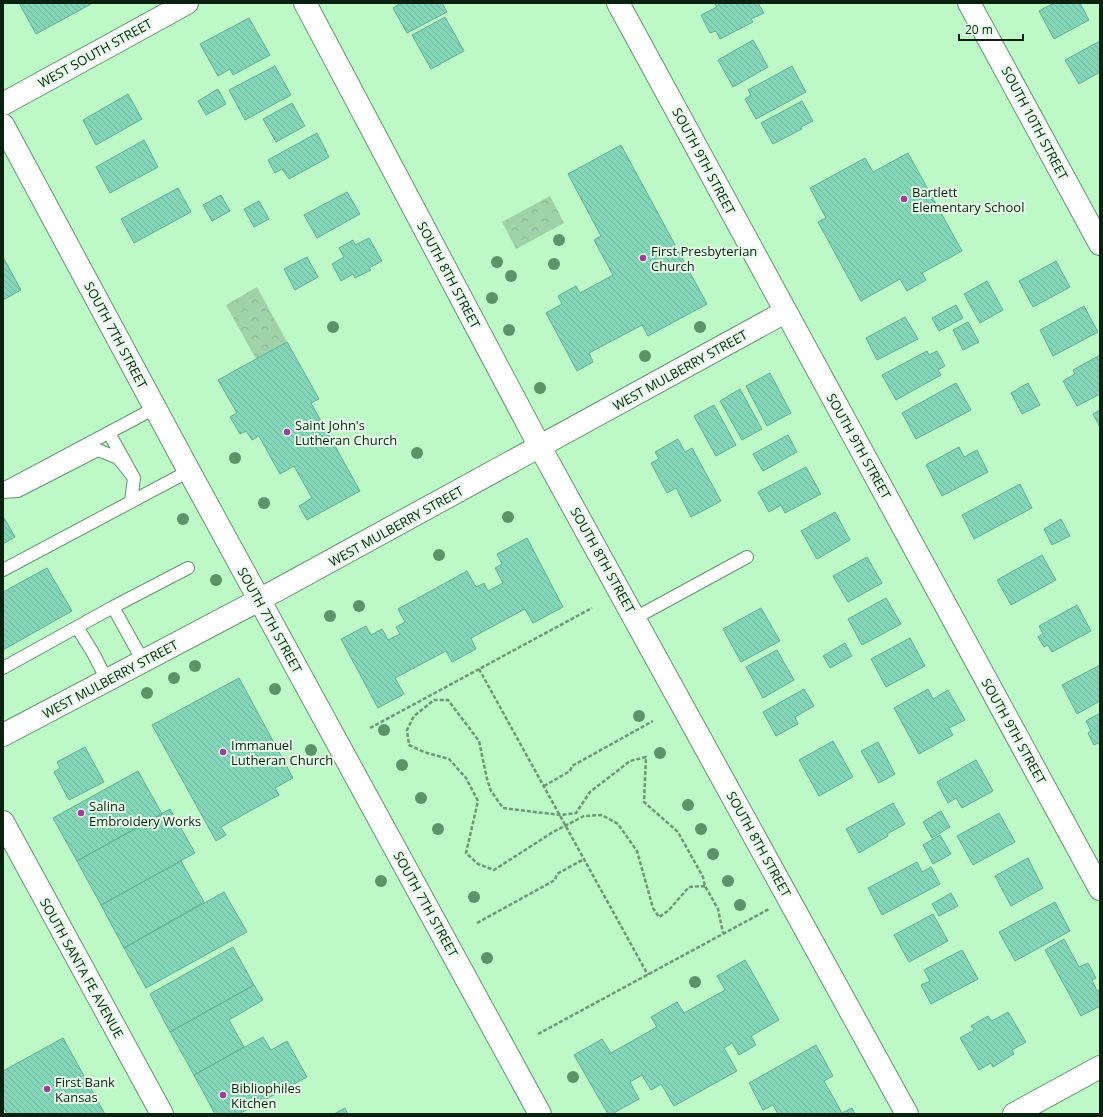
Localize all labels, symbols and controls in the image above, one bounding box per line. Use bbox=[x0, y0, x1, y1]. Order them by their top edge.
street label: WEST SOUTH STREET bbox=[35, 14, 156, 92]
scale bar bbox=[959, 16, 1023, 42]
text: 20 m bbox=[965, 21, 993, 38]
street label: SOUTH 10TH STREET bbox=[998, 63, 1073, 183]
street label: SOUTH 9TH STREET bbox=[668, 105, 740, 218]
place label: Bartlett Elementary School bbox=[912, 183, 1024, 216]
marker: Bartlett Elementary School bbox=[899, 194, 909, 204]
street label: SOUTH 8TH STREET bbox=[413, 219, 485, 332]
place label: First Presbyterian Church bbox=[651, 242, 757, 275]
marker: First Presbyterian Church bbox=[638, 253, 648, 263]
street label: SOUTH 7TH STREET bbox=[80, 279, 152, 392]
street label: WEST MULBERRY STREET bbox=[610, 325, 751, 414]
street label: SOUTH 9TH STREET bbox=[822, 390, 896, 503]
place label: Saint John's Lutheran Church bbox=[295, 416, 397, 449]
marker: Saint John's Lutheran Church bbox=[282, 427, 292, 437]
street label: WEST MULBERRY STREET bbox=[326, 481, 467, 570]
street label: SOUTH 8TH STREET bbox=[566, 504, 640, 617]
street label: SOUTH 7TH STREET bbox=[233, 564, 307, 677]
street label: WEST MULBERRY STREET bbox=[39, 635, 182, 722]
street label: SOUTH 9TH STREET bbox=[977, 675, 1051, 788]
place label: Immanuel Lutheran Church bbox=[231, 736, 333, 769]
marker: Immanuel Lutheran Church bbox=[218, 747, 228, 757]
street label: SOUTH 8TH STREET bbox=[722, 788, 796, 901]
place label: Salina Embroidery Works bbox=[89, 797, 201, 830]
marker: Salina Embroidery Works bbox=[76, 808, 86, 818]
street label: SOUTH 7TH STREET bbox=[389, 848, 463, 961]
street label: SOUTH SANTA FE AVENUE bbox=[36, 895, 128, 1041]
place label: First Bank Kansas bbox=[55, 1073, 115, 1106]
place label: Bibliophiles Kitchen bbox=[231, 1079, 301, 1112]
marker: First Bank Kansas bbox=[42, 1084, 52, 1094]
marker: Bibliophiles Kitchen bbox=[218, 1090, 228, 1100]

